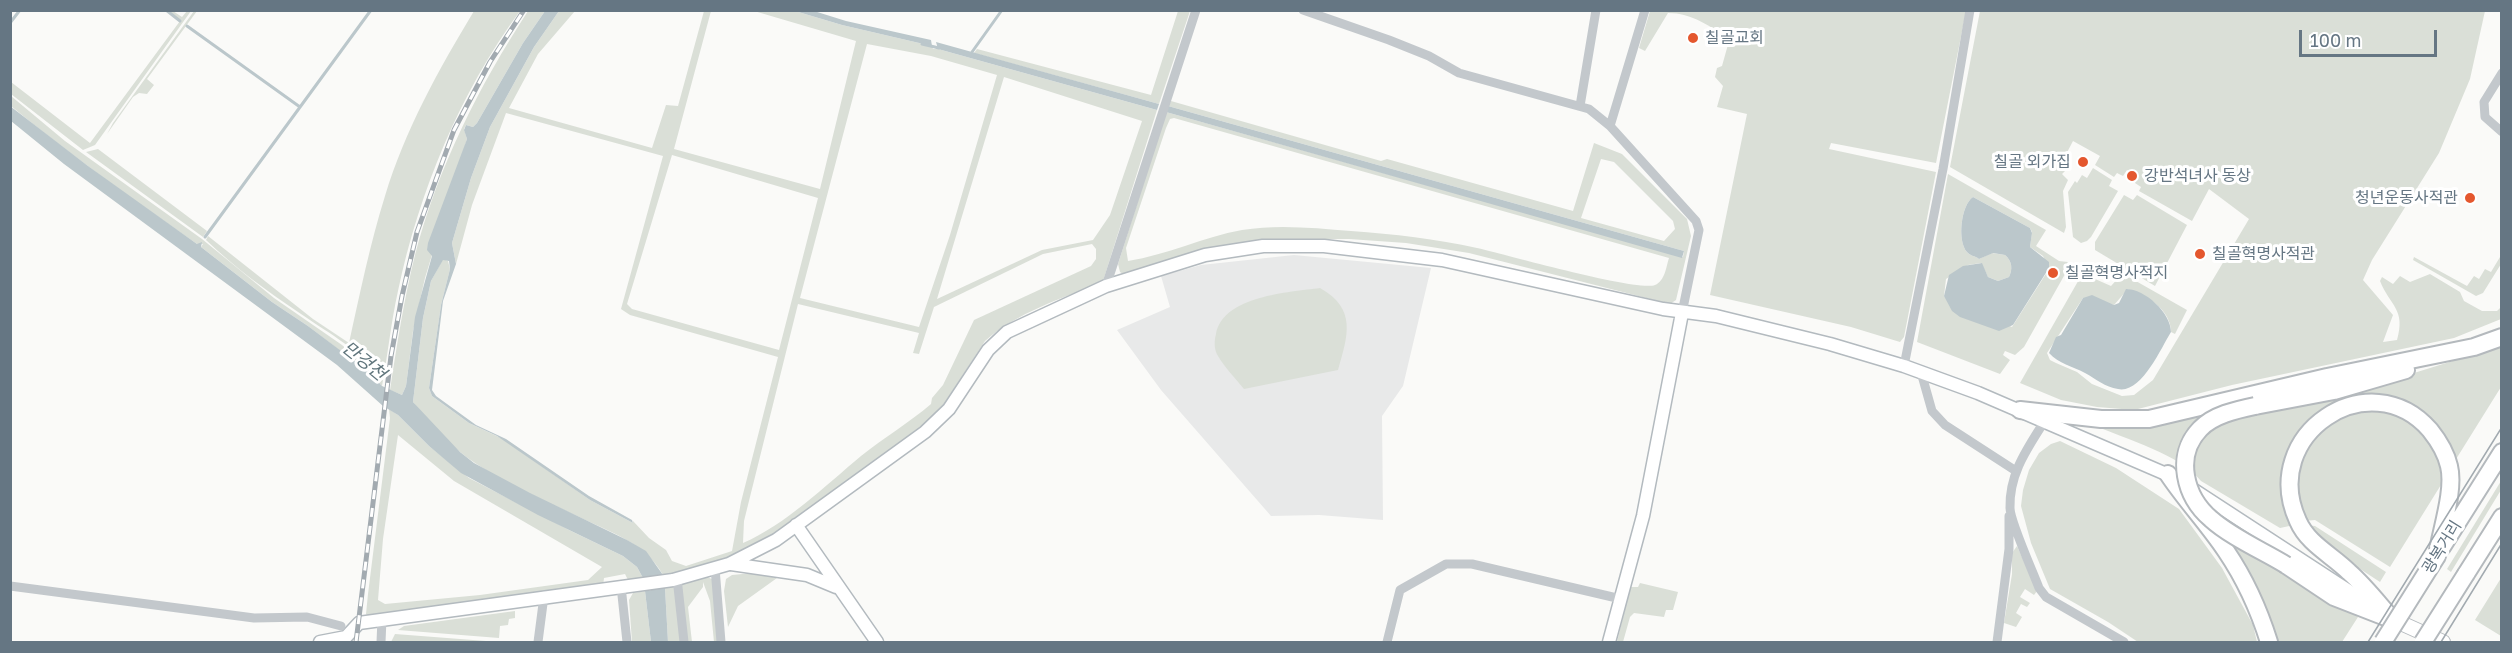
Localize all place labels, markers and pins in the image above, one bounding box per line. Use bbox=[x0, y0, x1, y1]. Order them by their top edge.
place label: 칠골교회 bbox=[1705, 28, 1764, 48]
marker: 칠골교회 bbox=[1686, 31, 1700, 45]
place label: 칠골 외가집 bbox=[1993, 152, 2071, 172]
marker: 칠골 외가집 bbox=[2076, 155, 2090, 169]
place label: 강반석녀사 동상 bbox=[2144, 166, 2251, 186]
marker: 강반석녀사 동상 bbox=[2125, 169, 2139, 183]
place label: 청년운동사적관 bbox=[2355, 188, 2458, 208]
marker: 청년운동사적관 bbox=[2463, 191, 2477, 205]
place label: 칠골혁명사적관 bbox=[2212, 244, 2315, 264]
marker: 칠골혁명사적관 bbox=[2193, 247, 2207, 261]
place label: 칠골혁명사적지 bbox=[2065, 263, 2168, 283]
marker: 칠골혁명사적지 bbox=[2046, 266, 2060, 280]

